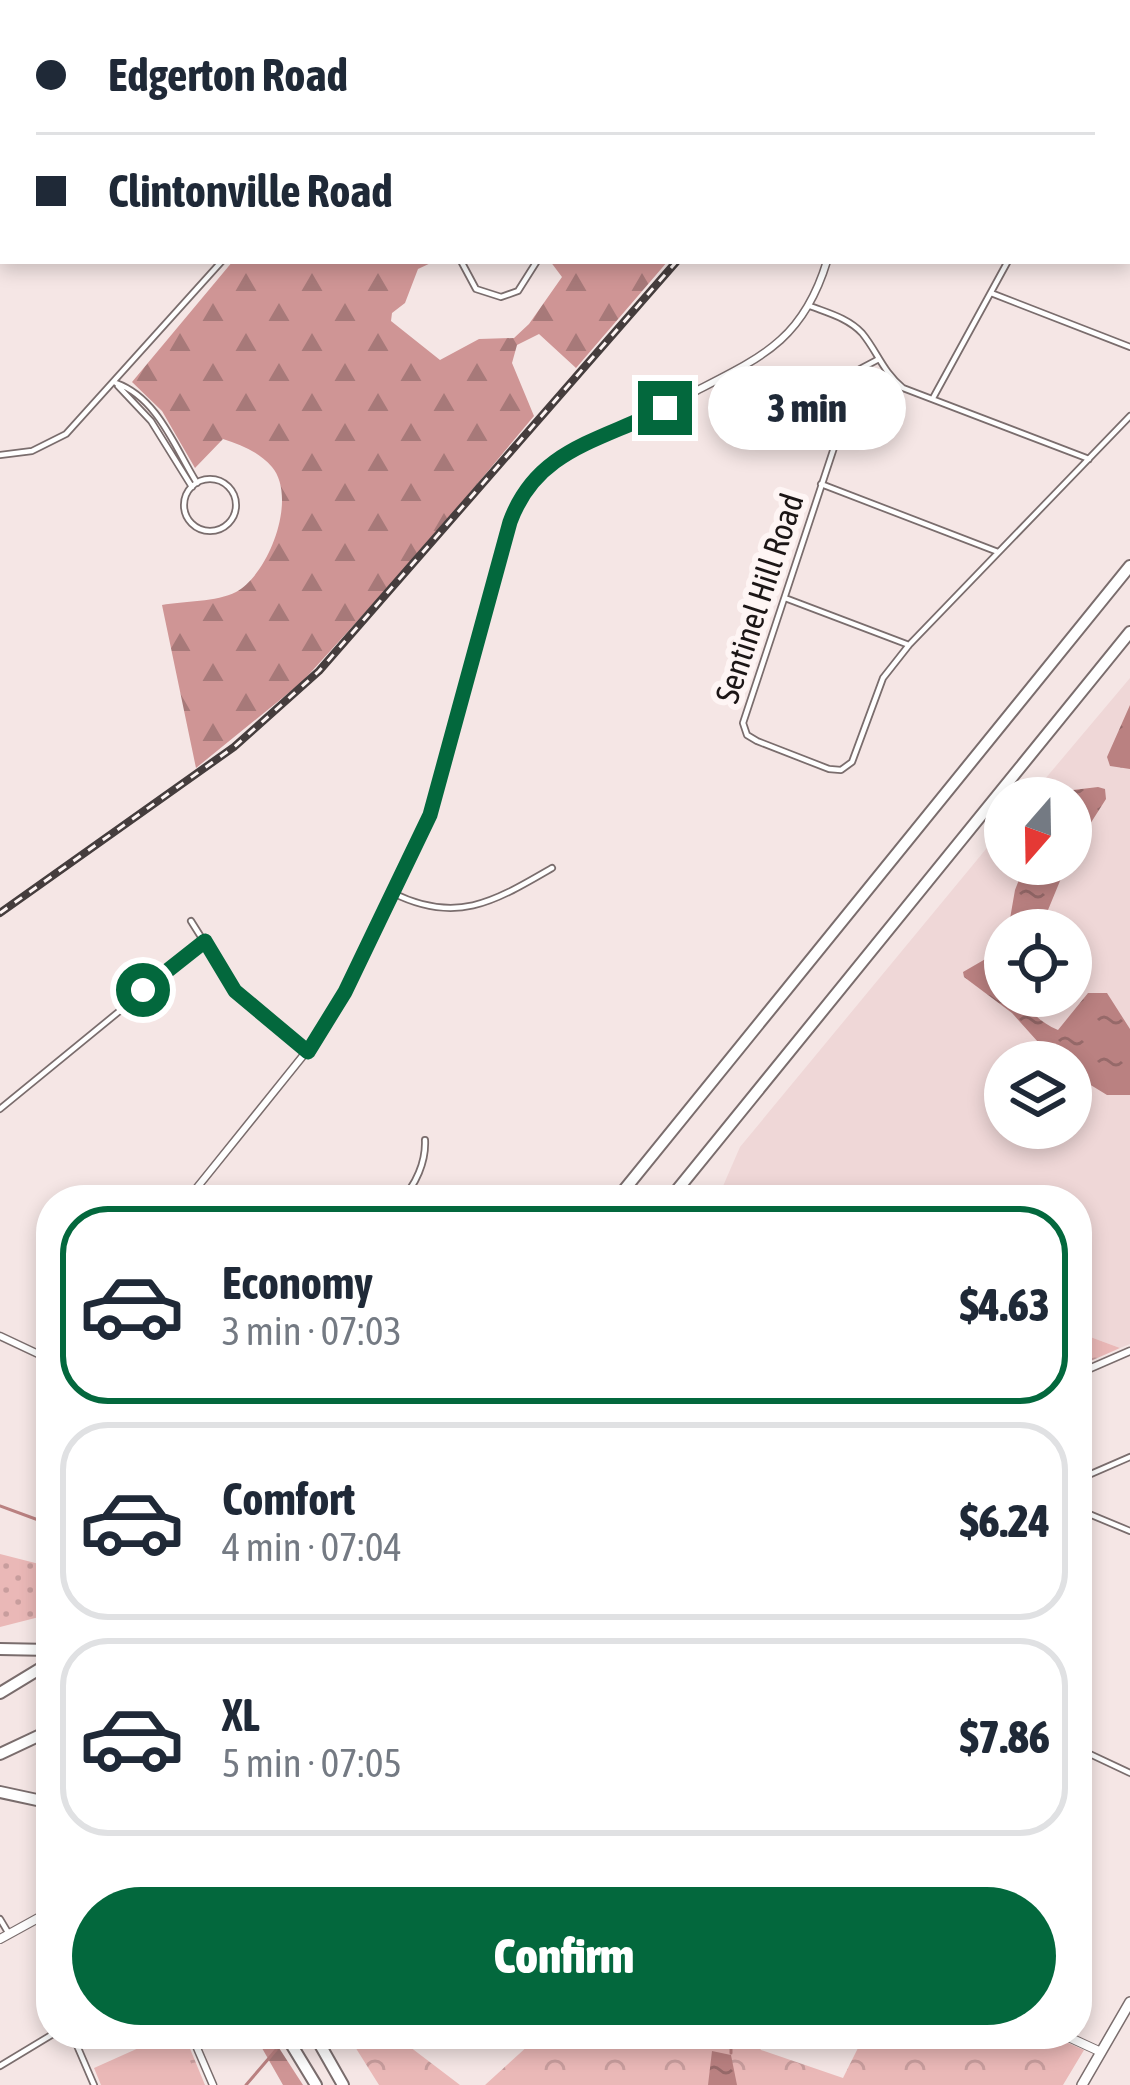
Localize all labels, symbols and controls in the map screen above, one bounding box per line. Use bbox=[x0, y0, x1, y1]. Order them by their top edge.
text: Edgerton Road bbox=[108, 49, 348, 101]
text: Clintonville Road bbox=[108, 165, 393, 217]
callout: 3 min bbox=[707, 366, 905, 450]
route end bbox=[638, 381, 692, 435]
text: 3 min bbox=[767, 386, 847, 430]
street label: Sentinel Hill Road bbox=[707, 488, 811, 708]
north arrow bbox=[984, 777, 1092, 885]
map controls bbox=[984, 777, 1092, 1149]
button: locate bbox=[984, 909, 1092, 1017]
route start bbox=[116, 963, 170, 1017]
button: layers bbox=[984, 1041, 1092, 1149]
icon: car bbox=[78, 1251, 186, 1359]
text: Economy bbox=[222, 1257, 373, 1309]
text: $4.63 bbox=[960, 1279, 1050, 1331]
text: 3 min · 07:03 bbox=[222, 1309, 402, 1353]
icon: car bbox=[78, 1467, 186, 1575]
text: Comfort bbox=[222, 1473, 355, 1525]
text: $6.24 bbox=[960, 1495, 1050, 1547]
text: 4 min · 07:04 bbox=[222, 1525, 402, 1569]
icon: car bbox=[78, 1683, 186, 1791]
text: XL bbox=[222, 1689, 260, 1741]
text: $7.86 bbox=[960, 1711, 1050, 1763]
text: 5 min · 07:05 bbox=[222, 1741, 402, 1785]
button: Confirm bbox=[72, 1887, 1056, 2025]

